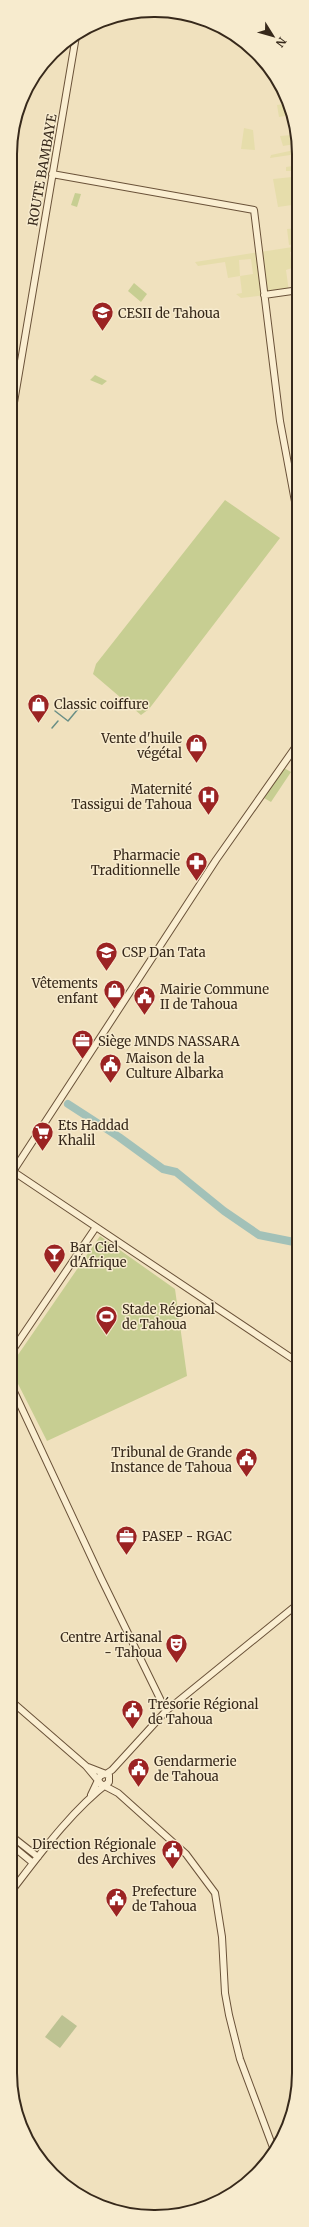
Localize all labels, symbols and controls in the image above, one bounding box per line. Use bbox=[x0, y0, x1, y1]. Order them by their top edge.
north arrow bbox=[253, 16, 293, 56]
text: N bbox=[273, 34, 289, 50]
street label: ROUTE BAMBAYE bbox=[24, 112, 61, 227]
school or university icon: CESII de Tahoua bbox=[89, 300, 115, 333]
place label: CESII de Tahoua bbox=[118, 305, 220, 322]
shop icon: Classic coiffure bbox=[26, 691, 52, 724]
place label: Classic coiffure bbox=[54, 696, 149, 713]
place label: Vente d'huile végétal bbox=[100, 730, 182, 762]
shop icon: Vente d'huile végétal bbox=[184, 732, 210, 765]
place label: Maternité Tassigui de Tahoua bbox=[71, 781, 192, 813]
hospital icon: Maternité Tassigui de Tahoua bbox=[195, 783, 221, 816]
place label: Pharmacie Traditionnelle bbox=[91, 847, 180, 879]
pharmacy icon: Pharmacie Traditionnelle bbox=[183, 849, 209, 882]
school or university icon: CSP Dan Tata bbox=[94, 939, 120, 972]
place label: CSP Dan Tata bbox=[122, 944, 206, 961]
place label: Vêtements enfant bbox=[31, 975, 98, 1007]
shop icon: Vêtements enfant bbox=[101, 977, 127, 1010]
place label: Mairie Commune II de Tahoua bbox=[160, 981, 269, 1013]
public building icon: Mairie Commune II de Tahoua bbox=[131, 983, 157, 1016]
office icon: Siège MNDS NASSARA bbox=[70, 1028, 96, 1061]
place label: Siège MNDS NASSARA bbox=[98, 1033, 241, 1050]
place label: Maison de la Culture Albarka bbox=[126, 1050, 224, 1082]
public building icon: Maison de la Culture Albarka bbox=[98, 1052, 124, 1085]
place label: Ets Haddad Khalil bbox=[58, 1117, 129, 1149]
supermarket icon: Ets Haddad Khalil bbox=[29, 1119, 55, 1152]
place label: Bar Ciel d'Afrique bbox=[70, 1239, 127, 1271]
bar icon: Bar Ciel d'Afrique bbox=[41, 1241, 67, 1274]
place label: Stade Régional de Tahoua bbox=[122, 1301, 215, 1333]
sports icon: Stade Régional de Tahoua bbox=[93, 1303, 119, 1336]
place label: Tribunal de Grande Instance de Tahoua bbox=[110, 1444, 232, 1476]
public building icon: Tribunal de Grande Instance de Tahoua bbox=[234, 1446, 260, 1479]
office icon: PASEP - RGAC bbox=[113, 1523, 139, 1556]
place label: PASEP - RGAC bbox=[142, 1528, 232, 1545]
place label: Centre Artisanal - Tahoua bbox=[60, 1629, 162, 1661]
theatre icon: Centre Artisanal - Tahoua bbox=[164, 1631, 190, 1664]
place label: Trésorie Régional de Tahoua bbox=[148, 1696, 258, 1728]
public building icon: Trésorie Régional de Tahoua bbox=[119, 1698, 145, 1731]
place label: Gendarmerie de Tahoua bbox=[154, 1753, 237, 1785]
public building icon: Gendarmerie de Tahoua bbox=[125, 1755, 151, 1788]
place label: Direction Régionale des Archives bbox=[32, 1836, 156, 1868]
public building icon: Direction Régionale des Archives bbox=[159, 1838, 185, 1871]
place label: Prefecture de Tahoua bbox=[132, 1883, 197, 1915]
public building icon: Prefecture de Tahoua bbox=[104, 1885, 130, 1918]

